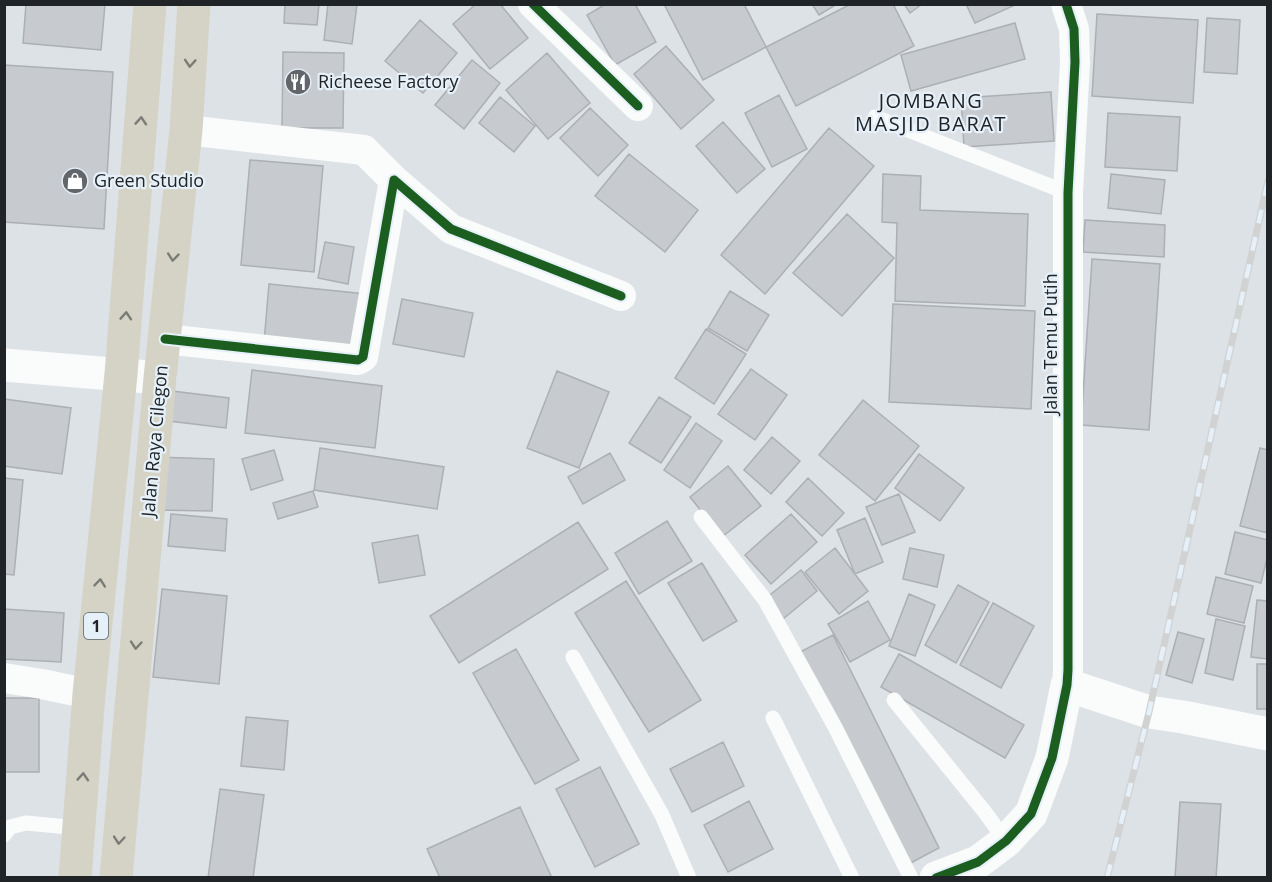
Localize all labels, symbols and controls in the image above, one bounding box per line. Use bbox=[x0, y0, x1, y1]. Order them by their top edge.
one-way arrow bbox=[184, 58, 197, 67]
restaurant icon: Richeese Factory bbox=[283, 67, 313, 97]
place label: Richeese Factory bbox=[318, 69, 459, 93]
district label: JOMBANG MASJID BARAT bbox=[855, 87, 1007, 137]
one-way arrow bbox=[134, 117, 147, 126]
shop icon: Green Studio bbox=[60, 166, 90, 196]
place label: Green Studio bbox=[94, 168, 204, 192]
one-way arrow bbox=[167, 253, 180, 262]
street label: Jalan Temu Putih bbox=[1038, 273, 1062, 417]
one-way arrow bbox=[119, 311, 132, 320]
street label: Jalan Raya Cilegon bbox=[135, 364, 173, 520]
one-way arrow bbox=[93, 579, 106, 588]
road number: 1 bbox=[84, 613, 108, 639]
one-way arrow bbox=[130, 641, 143, 650]
one-way arrow bbox=[76, 773, 89, 782]
one-way arrow bbox=[113, 835, 126, 844]

